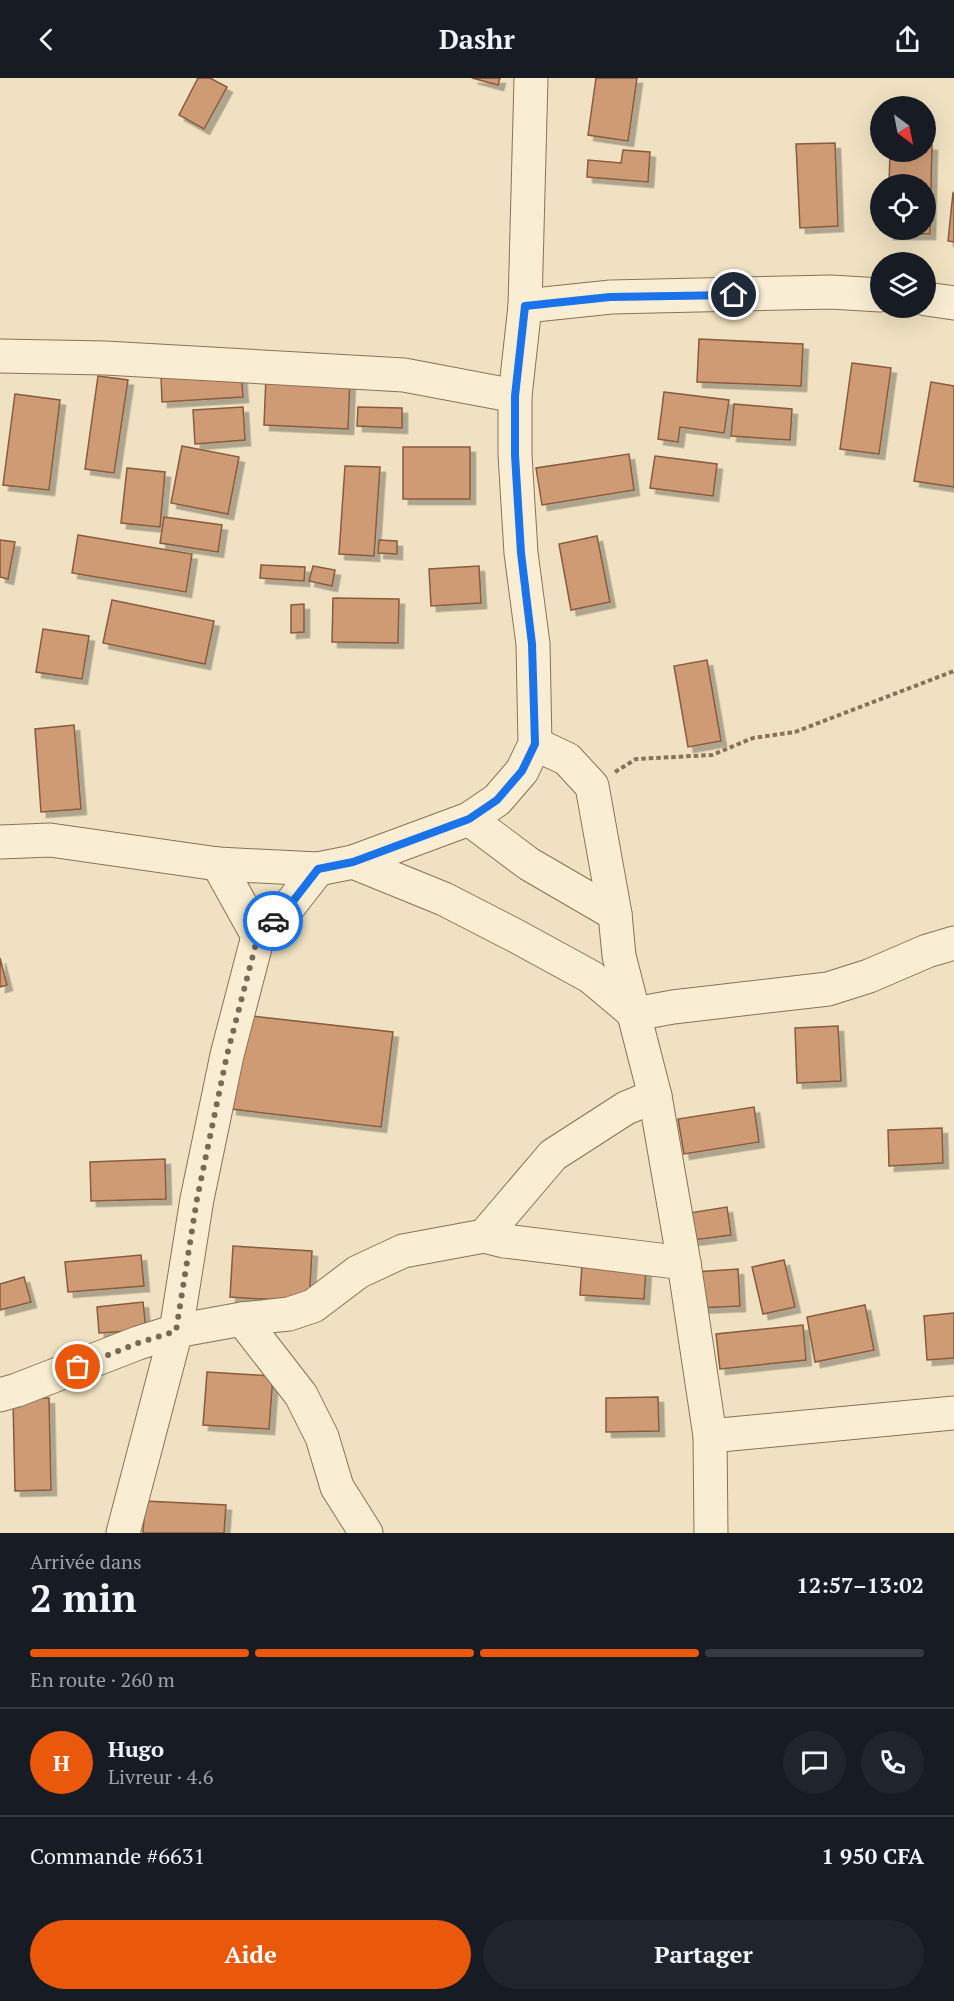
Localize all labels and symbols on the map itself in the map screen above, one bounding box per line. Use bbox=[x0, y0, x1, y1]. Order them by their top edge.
north arrow bbox=[870, 96, 936, 162]
pin bbox=[708, 269, 759, 320]
courier bbox=[243, 891, 303, 951]
pin bbox=[52, 1341, 103, 1392]

